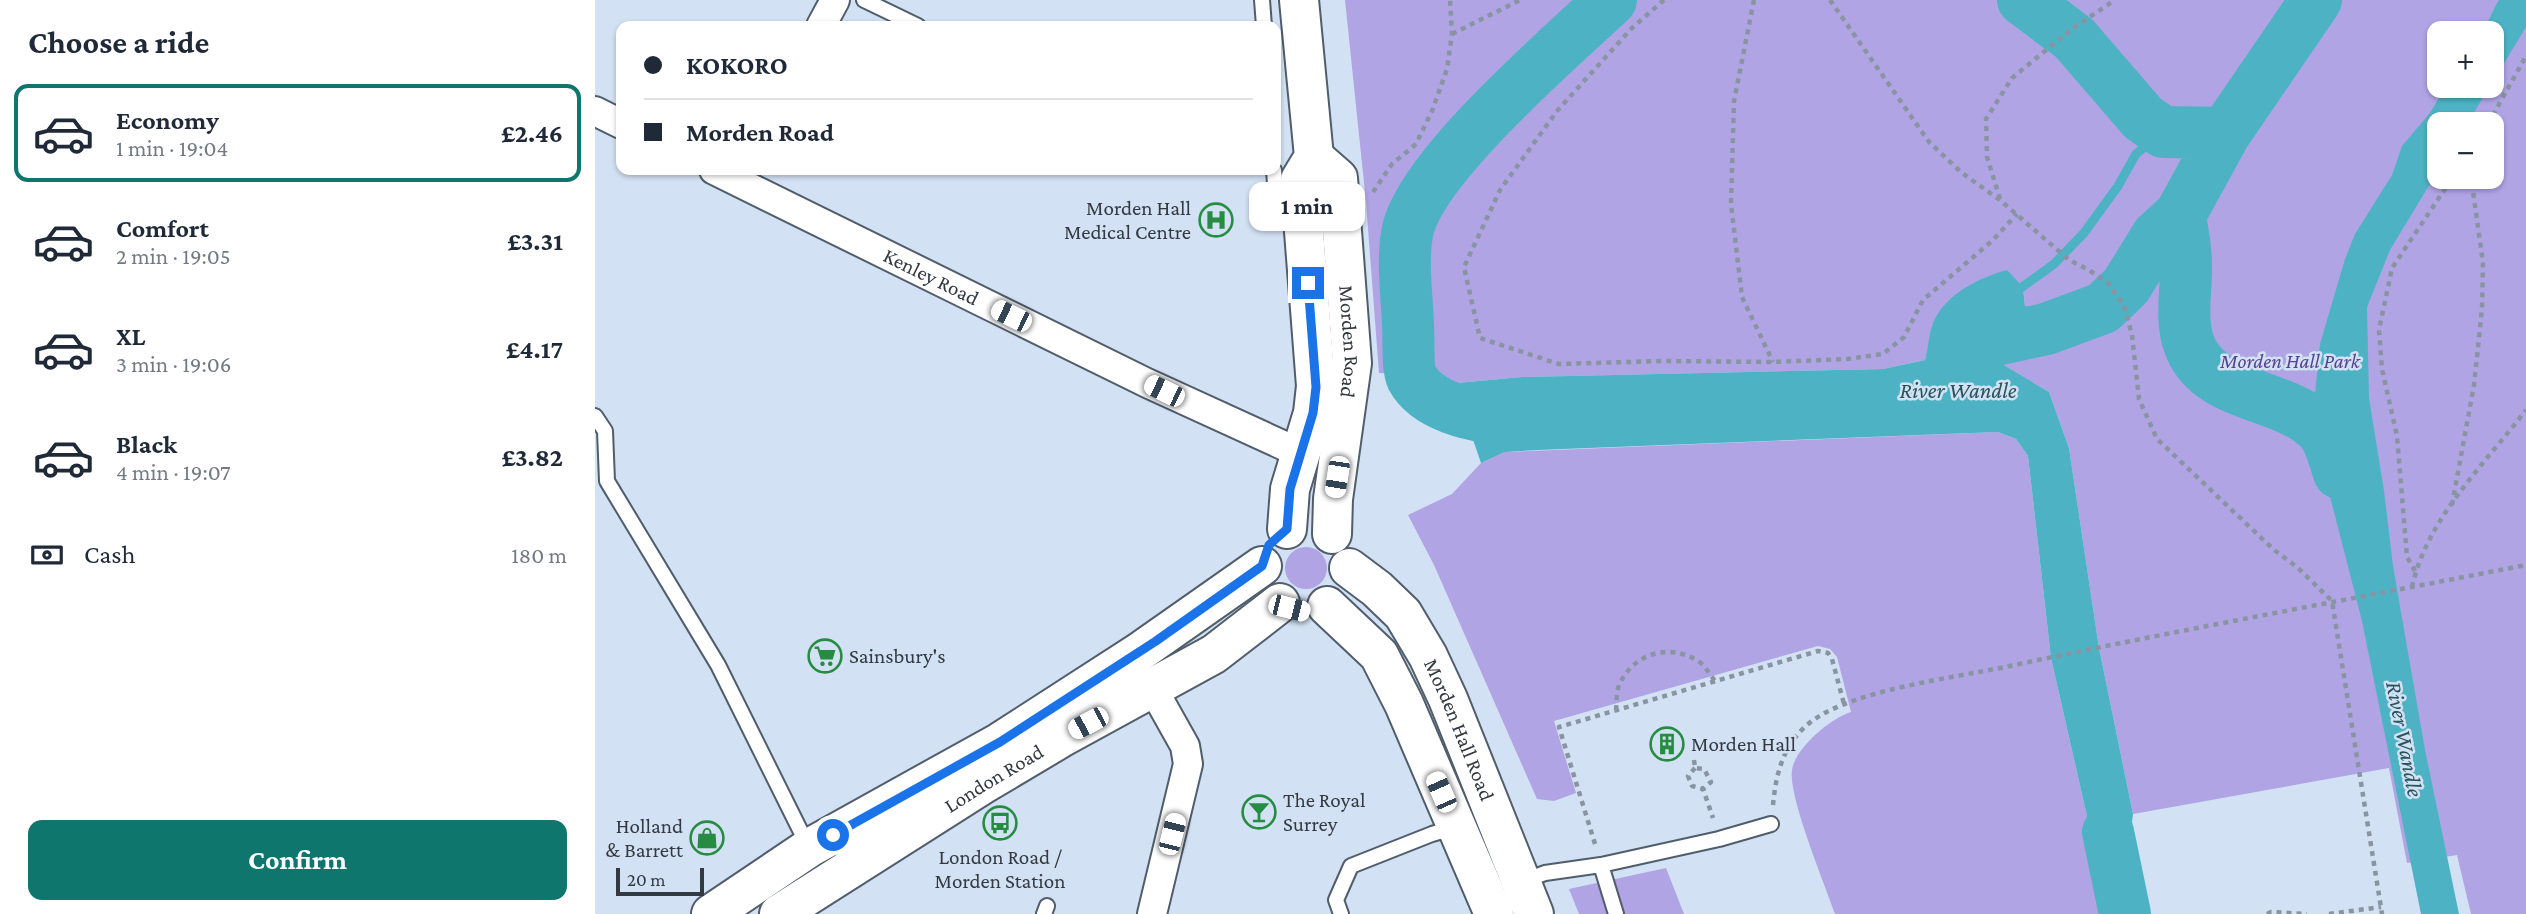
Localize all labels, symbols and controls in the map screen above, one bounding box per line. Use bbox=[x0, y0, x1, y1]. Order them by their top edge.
map controls bbox=[2427, 21, 2504, 189]
button: + bbox=[2427, 21, 2504, 98]
text: Choose a ride bbox=[28, 24, 209, 60]
text: KOKORO bbox=[686, 51, 788, 80]
icon: car bbox=[32, 102, 95, 165]
text: Economy bbox=[116, 106, 219, 135]
button: − bbox=[2427, 112, 2504, 189]
text: Morden Road bbox=[686, 118, 834, 147]
text: £2.46 bbox=[501, 119, 563, 148]
text: 1 min · 19:04 bbox=[116, 135, 228, 161]
callout: 1 min bbox=[1250, 182, 1366, 230]
text: 1 min bbox=[1281, 193, 1333, 219]
place label: Morden Hall Medical Centre bbox=[1064, 196, 1191, 244]
hospital icon: Morden Hall Medical Centre bbox=[1197, 201, 1235, 239]
icon: car bbox=[32, 210, 95, 273]
text: Comfort bbox=[116, 214, 209, 243]
text: £3.31 bbox=[507, 227, 563, 256]
text: 2 min · 19:05 bbox=[116, 243, 231, 269]
street label: Kenley Road bbox=[880, 243, 983, 310]
route end bbox=[1292, 267, 1324, 299]
street label: Morden Road bbox=[1334, 284, 1364, 399]
car bbox=[988, 297, 1035, 335]
icon: car bbox=[32, 318, 95, 381]
text: XL bbox=[116, 322, 145, 351]
text: £4.17 bbox=[506, 335, 563, 364]
park label: Morden Hall Park bbox=[2219, 349, 2361, 373]
text: 3 min · 19:06 bbox=[116, 351, 232, 377]
car bbox=[1141, 372, 1188, 410]
water label: River Wandle bbox=[1900, 377, 2017, 403]
icon: car bbox=[32, 426, 95, 489]
text: Black bbox=[116, 430, 177, 459]
text: £3.82 bbox=[501, 443, 563, 472]
car bbox=[1324, 455, 1351, 499]
text: 4 min · 19:07 bbox=[116, 459, 231, 485]
icon: cash bbox=[28, 536, 66, 574]
text: Cash bbox=[84, 540, 135, 569]
text: 180 m bbox=[511, 542, 567, 568]
car bbox=[1267, 593, 1312, 623]
supermarket icon: Sainsbury's bbox=[806, 637, 844, 675]
place label: Sainsbury's bbox=[849, 644, 946, 668]
street label: Morden Hall Road bbox=[1419, 655, 1499, 804]
water label: River Wandle bbox=[2381, 679, 2429, 799]
car bbox=[1065, 704, 1112, 742]
building icon: Morden Hall bbox=[1648, 725, 1686, 763]
place label: Morden Hall bbox=[1691, 732, 1796, 756]
street label: London Road bbox=[940, 739, 1048, 818]
car bbox=[1423, 769, 1460, 815]
place label: The Royal Surrey bbox=[1283, 788, 1365, 836]
bar icon: The Royal Surrey bbox=[1240, 793, 1278, 831]
bus stop icon: London Road / Morden Station bbox=[981, 804, 1019, 842]
car bbox=[1157, 811, 1188, 857]
place label: Holland & Barrett bbox=[606, 814, 684, 862]
shop icon: Holland & Barrett bbox=[688, 819, 726, 857]
route start bbox=[817, 819, 849, 851]
button: Confirm bbox=[28, 820, 567, 900]
place label: London Road / Morden Station bbox=[935, 845, 1065, 893]
scale bar bbox=[616, 865, 703, 897]
text: 20 m bbox=[627, 869, 666, 890]

